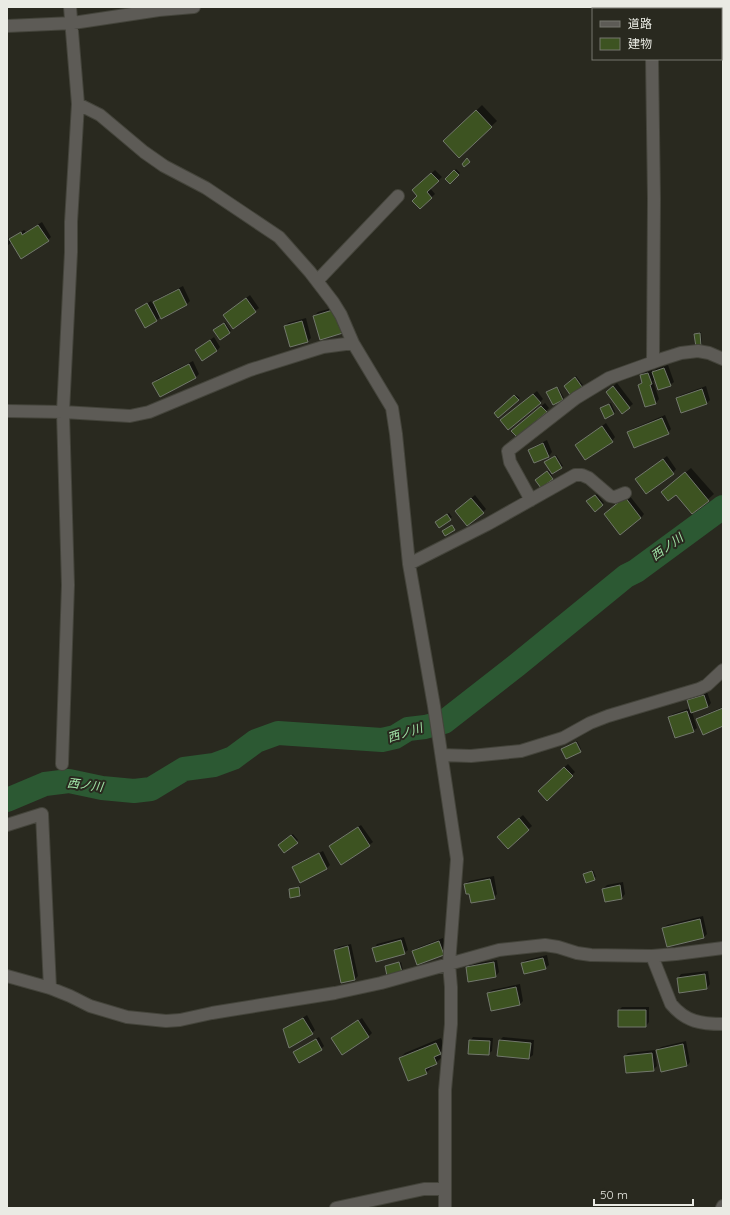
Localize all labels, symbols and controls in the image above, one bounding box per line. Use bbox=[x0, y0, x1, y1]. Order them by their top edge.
legend bbox=[592, 8, 722, 60]
text: 道路 bbox=[628, 16, 652, 31]
text: 建物 bbox=[628, 36, 652, 51]
water label: 西ノ川 bbox=[648, 529, 687, 563]
water label: 西ノ川 bbox=[385, 719, 426, 745]
water label: 西ノ川 bbox=[66, 775, 106, 794]
scale bar bbox=[594, 1181, 693, 1207]
text: 50 m bbox=[600, 1187, 628, 1202]

